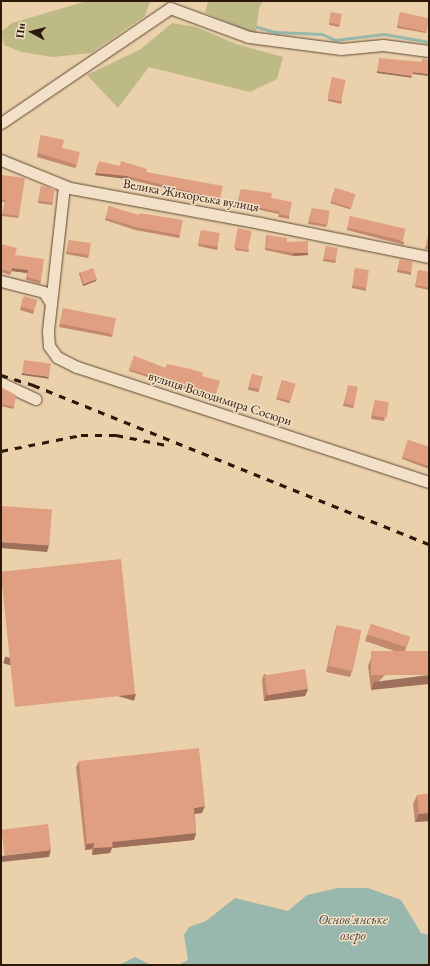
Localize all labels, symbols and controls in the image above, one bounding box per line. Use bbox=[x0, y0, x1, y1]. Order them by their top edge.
north arrow bbox=[12, 12, 52, 52]
text: Пн bbox=[12, 22, 28, 39]
street label: Велика Жихорська вулиця bbox=[122, 176, 260, 216]
street label: вулиця Володимира Сосюри bbox=[146, 368, 294, 430]
water label: Основ'янське озеро bbox=[318, 911, 388, 944]

